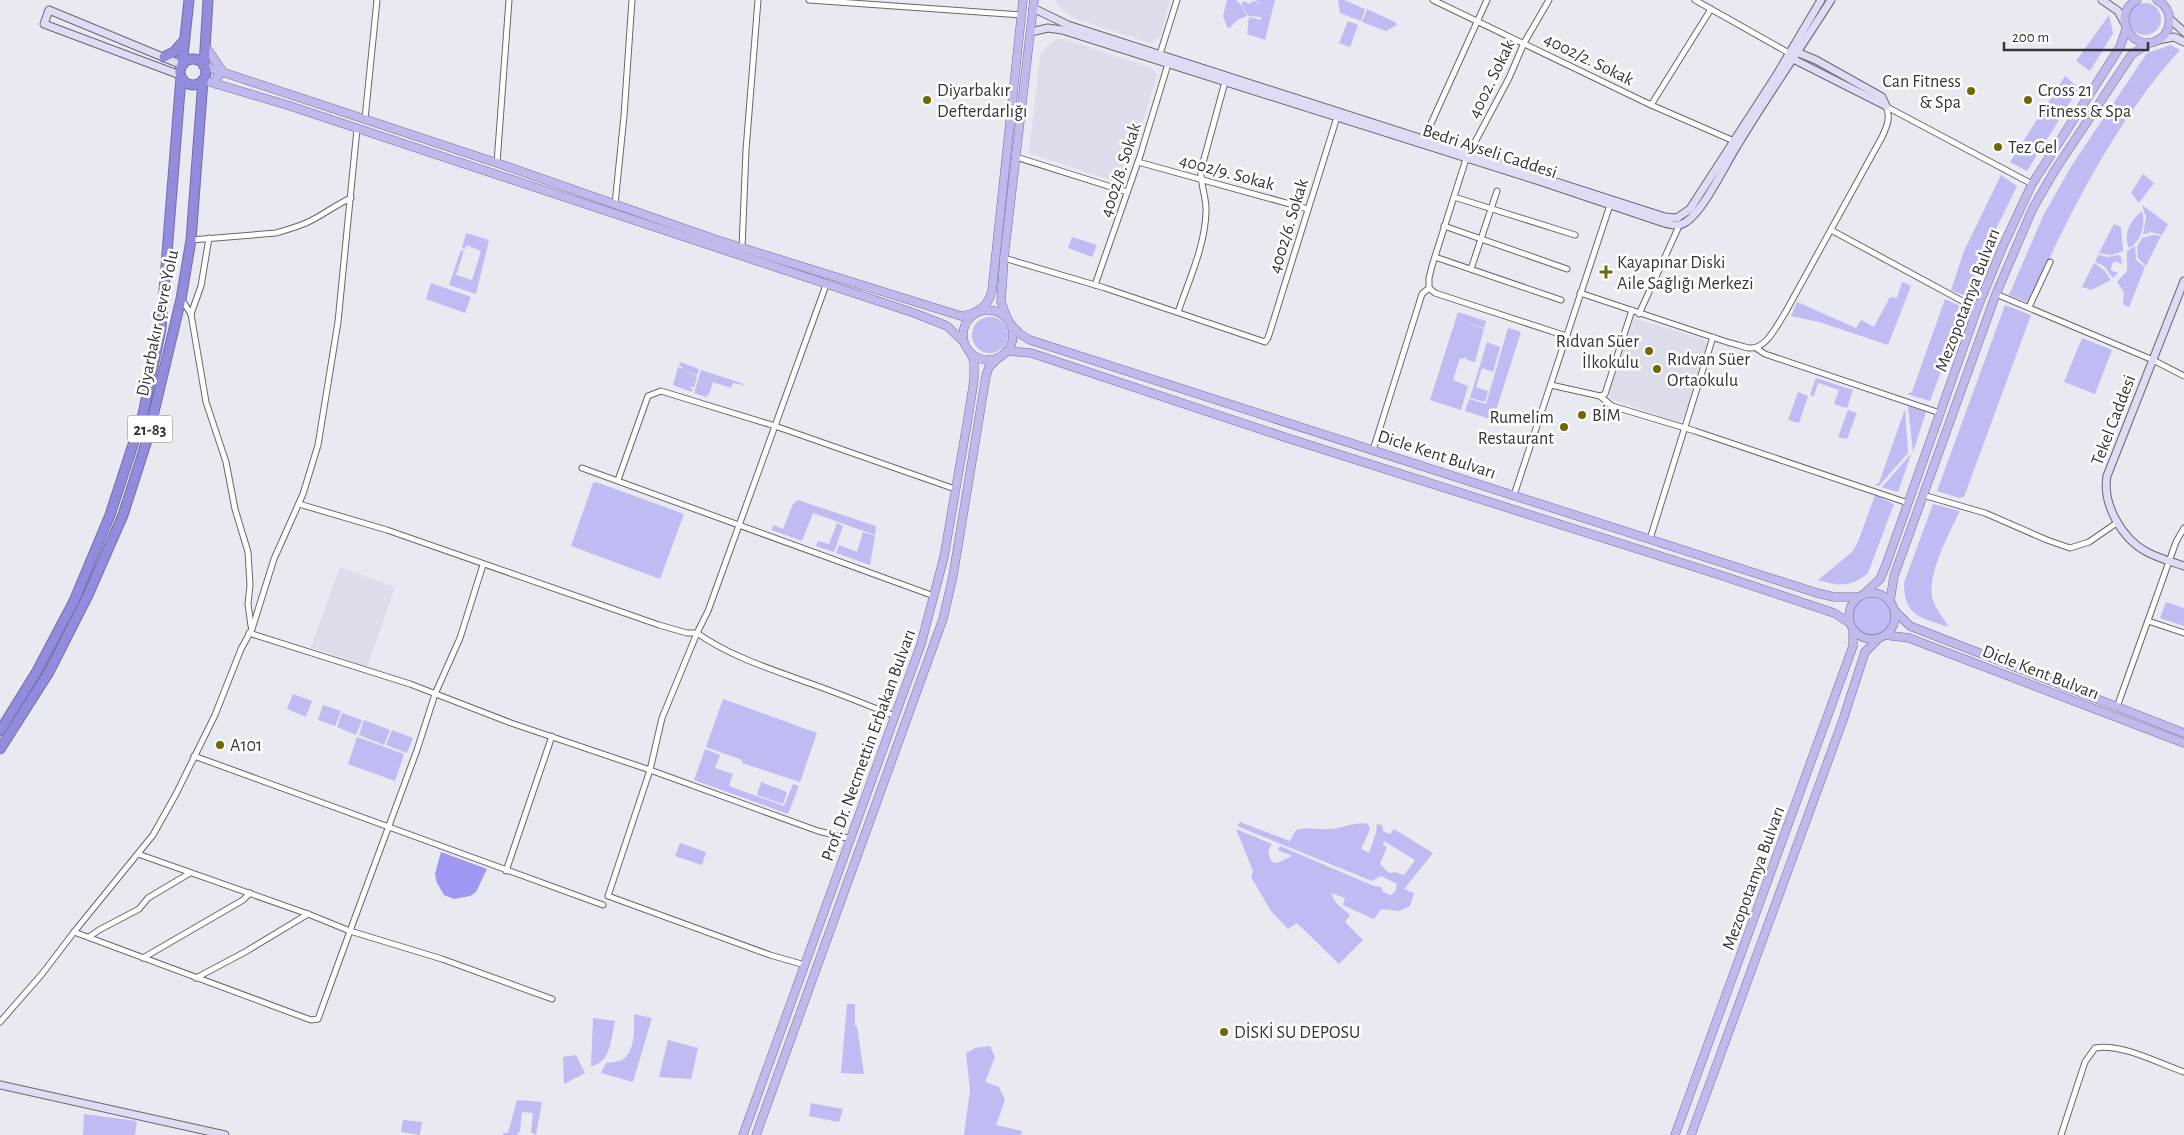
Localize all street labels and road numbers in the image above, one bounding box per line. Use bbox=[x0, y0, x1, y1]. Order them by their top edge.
street label: 4002/2. Sokak bbox=[1541, 30, 1637, 90]
street label: 4002. Sokak bbox=[1465, 37, 1519, 121]
street label: 4002/8. Sokak bbox=[1097, 120, 1145, 220]
street label: Bedri Ayseli Caddesi bbox=[1420, 122, 1559, 182]
street label: 4002/9. Sokak bbox=[1177, 152, 1277, 195]
street label: 4002/6. Sokak bbox=[1266, 176, 1312, 276]
street label: Mezopotamya Bulvarı bbox=[1932, 226, 2004, 374]
street label: Diyarbakır Çevre Yolu bbox=[134, 248, 182, 398]
street label: Tekel Caddesi bbox=[2088, 373, 2139, 468]
road number: 21-83 bbox=[128, 416, 172, 442]
street label: Dicle Kent Bulvarı bbox=[1375, 427, 1498, 483]
street label: Prof. Dr. Necmettin Erbakan Bulvarı bbox=[819, 627, 919, 864]
street label: Dicle Kent Bulvarı bbox=[1980, 642, 2101, 703]
street label: Mezopotamya Bulvarı bbox=[1720, 804, 1788, 953]

